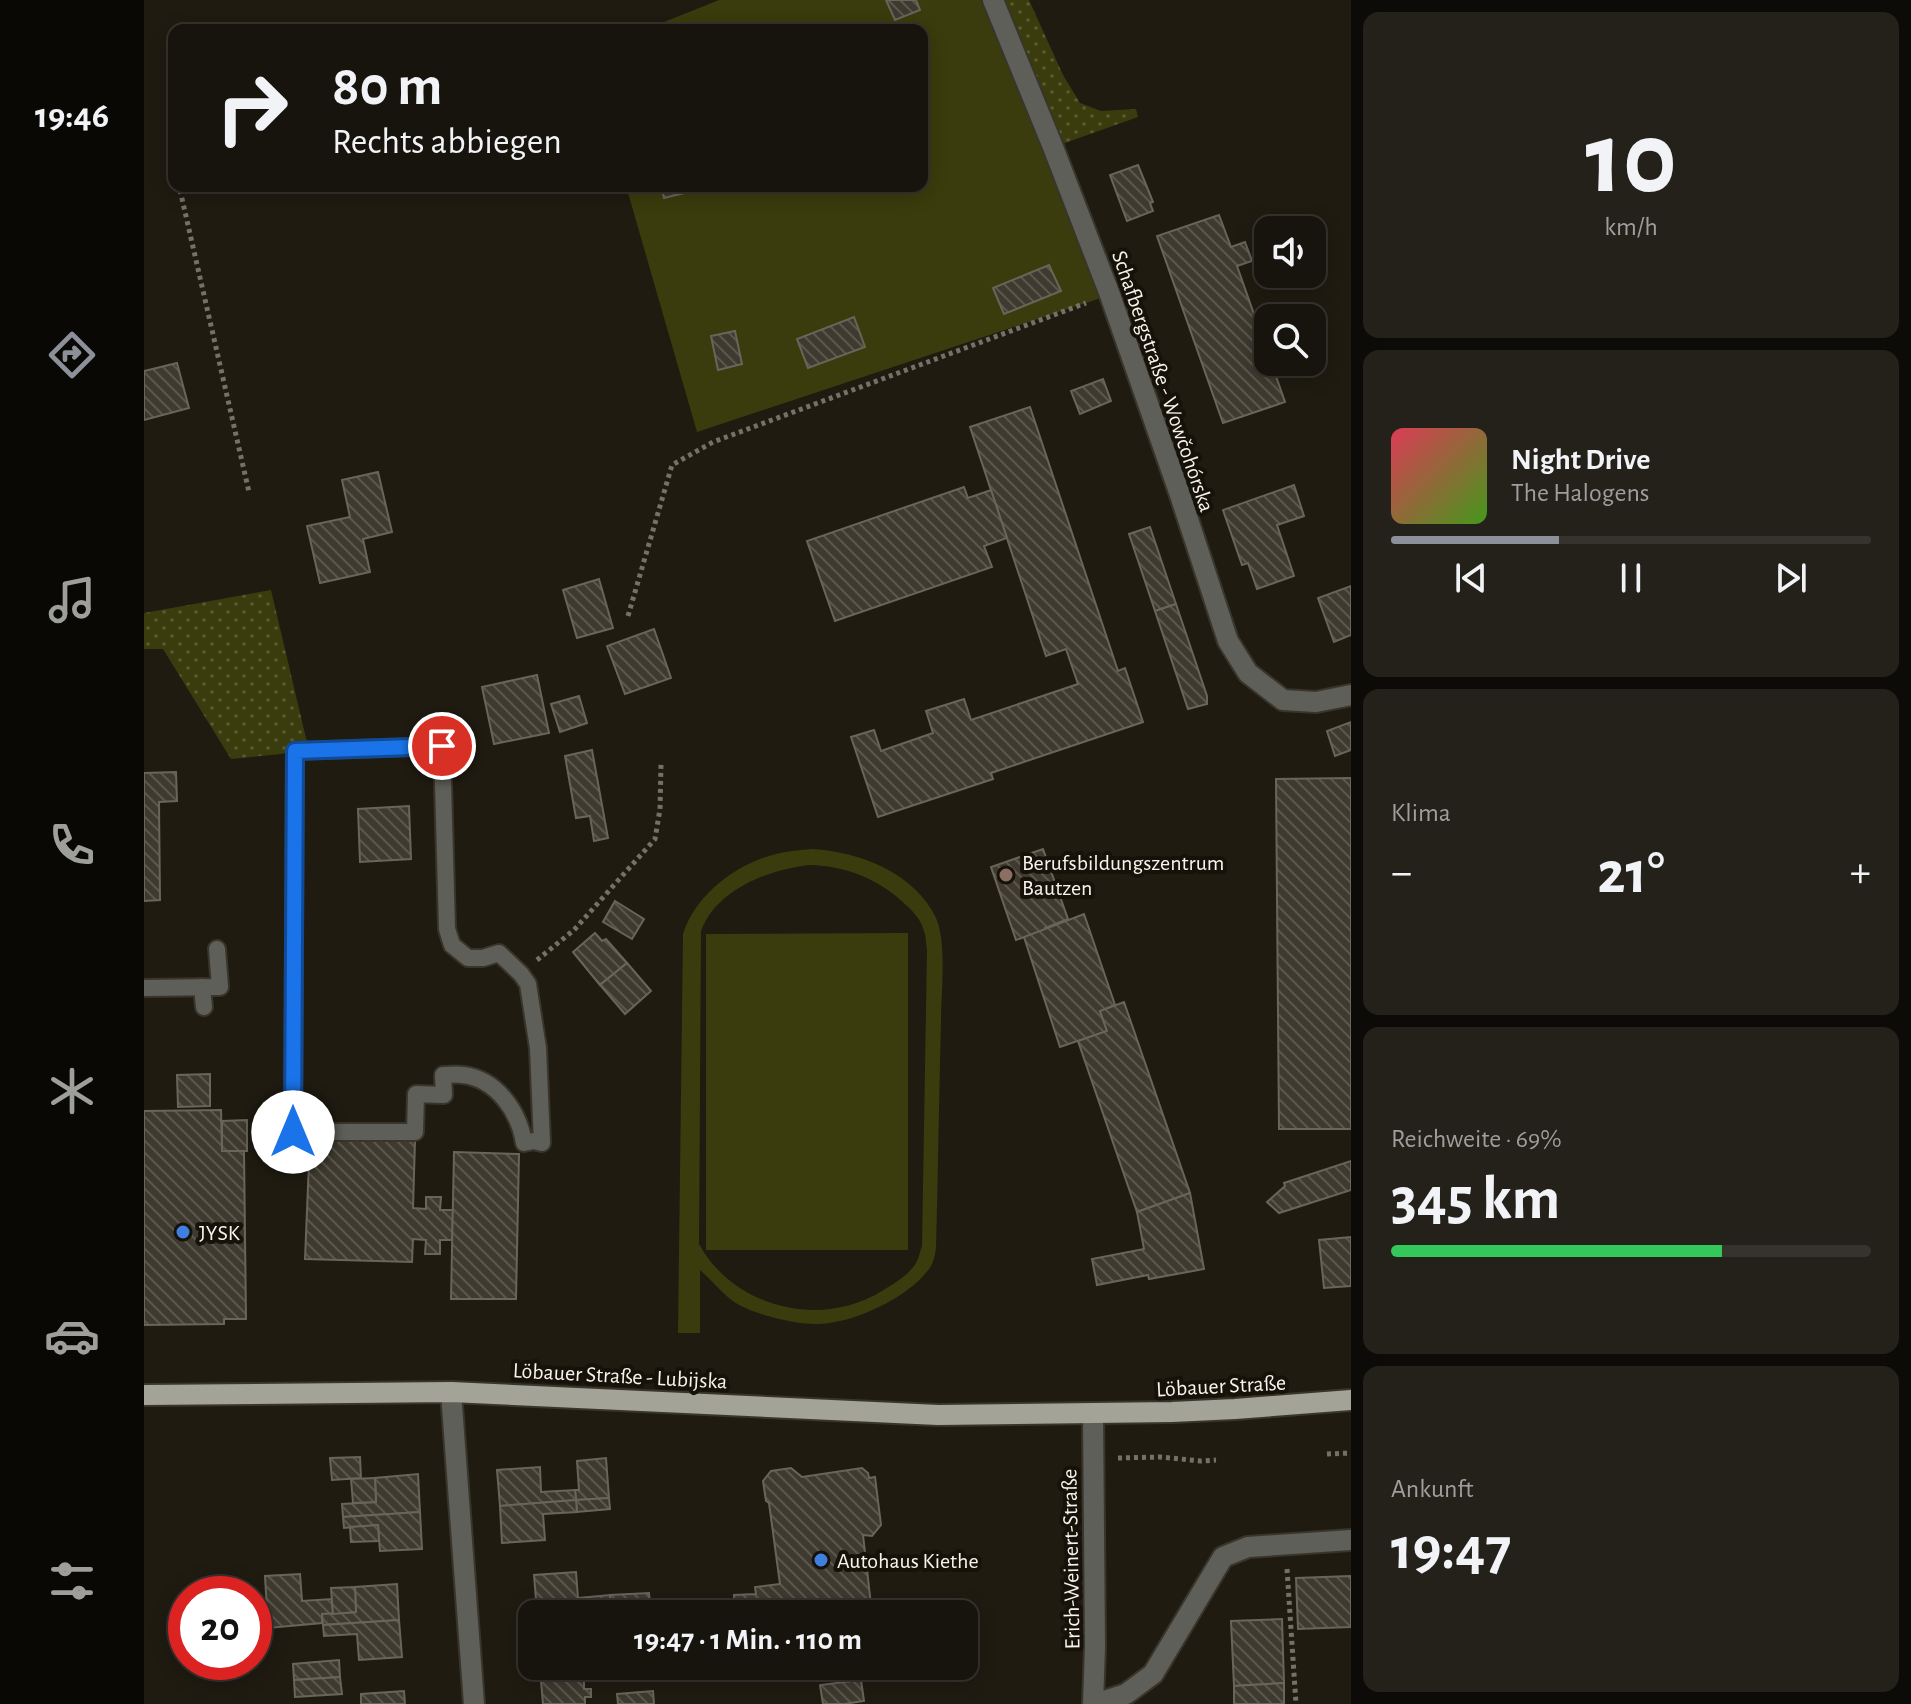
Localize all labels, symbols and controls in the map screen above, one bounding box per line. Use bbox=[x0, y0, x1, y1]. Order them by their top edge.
icon: right bbox=[200, 56, 304, 160]
text: 80 m bbox=[332, 59, 442, 115]
text: 19:46 bbox=[35, 98, 109, 134]
text: 10 bbox=[1585, 108, 1677, 212]
text: Rechts abbiegen bbox=[332, 124, 562, 160]
text: km/h bbox=[1604, 214, 1658, 240]
map controls bbox=[1254, 216, 1326, 376]
button: sound bbox=[1254, 216, 1326, 288]
street label: Schafbergstraße - Wowčohórska bbox=[1108, 248, 1218, 515]
button: search bbox=[1254, 304, 1326, 376]
icon: directions bbox=[44, 327, 100, 383]
text: Night Drive bbox=[1511, 445, 1650, 475]
text: The Halogens bbox=[1511, 480, 1649, 506]
icon: previous bbox=[1449, 556, 1493, 600]
icon: pause bbox=[1609, 556, 1653, 600]
icon: next bbox=[1769, 556, 1813, 600]
icon: music bbox=[44, 572, 100, 628]
pin bbox=[408, 712, 476, 780]
icon: arrive bbox=[420, 724, 464, 768]
text: Klima bbox=[1391, 800, 1451, 826]
icon: phone bbox=[44, 817, 100, 873]
text: 21° bbox=[1597, 844, 1665, 904]
text: − bbox=[1391, 851, 1412, 895]
text: + bbox=[1850, 851, 1871, 895]
place label: Berufsbildungszentrum Bautzen bbox=[1022, 852, 1224, 899]
marker: Berufsbildungszentrum Bautzen bbox=[997, 866, 1015, 884]
icon: climate bbox=[44, 1063, 100, 1119]
position arrow bbox=[251, 1090, 335, 1174]
text: Reichweite · 69% bbox=[1391, 1126, 1562, 1152]
text: 345 km bbox=[1391, 1170, 1560, 1230]
place label: JYSK bbox=[199, 1222, 241, 1244]
marker: JYSK bbox=[174, 1223, 192, 1241]
icon: car bbox=[44, 1308, 100, 1364]
street label: Löbauer Straße - Lubijska bbox=[512, 1359, 728, 1393]
street label: Löbauer Straße bbox=[1156, 1372, 1287, 1400]
street label: Erich-Weinert-Straße bbox=[1058, 1468, 1084, 1650]
text: Ankunft bbox=[1391, 1476, 1474, 1502]
text: 19:47 bbox=[1391, 1520, 1511, 1580]
place label: Autohaus Kiethe bbox=[837, 1550, 979, 1572]
marker: Autohaus Kiethe bbox=[812, 1551, 830, 1569]
icon: filters bbox=[44, 1553, 100, 1609]
speed limit sign: 20 bbox=[168, 1576, 272, 1680]
text: 19:47 · 1 Min. · 110 m bbox=[634, 1625, 862, 1655]

